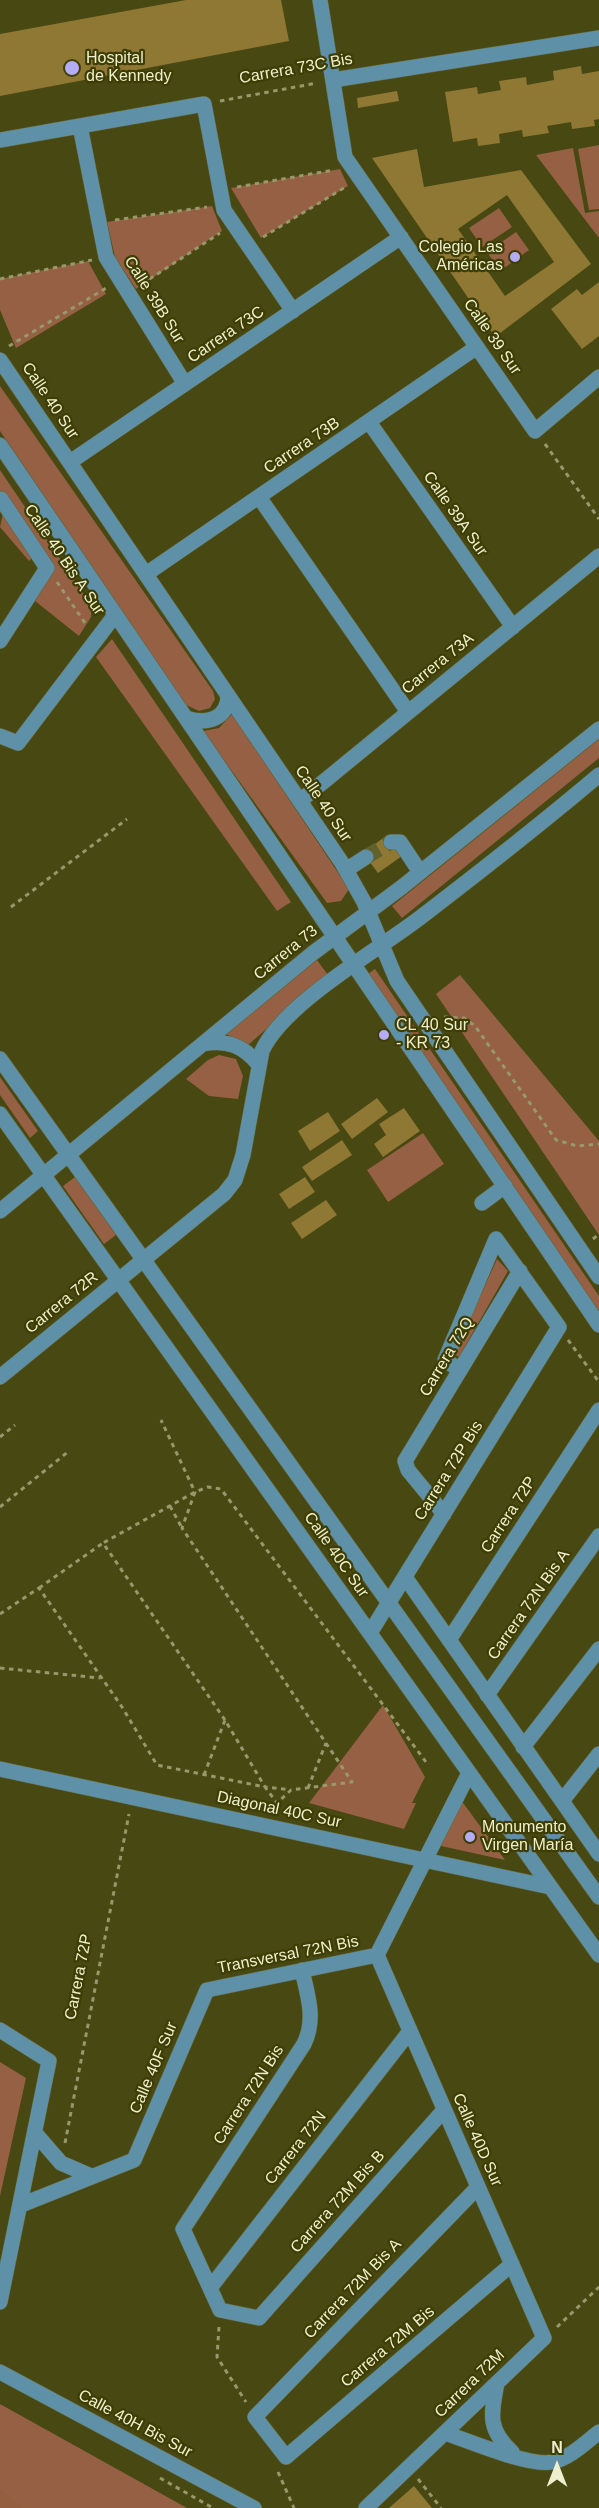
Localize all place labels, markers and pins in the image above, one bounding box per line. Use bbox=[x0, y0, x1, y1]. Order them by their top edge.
place label: Hospital de Kennedy bbox=[86, 49, 171, 87]
marker: Hospital de Kennedy bbox=[63, 59, 81, 77]
place label: Colegio Las Américas bbox=[418, 238, 503, 276]
marker: Colegio Las Américas bbox=[508, 250, 522, 264]
place label: CL 40 Sur - KR 73 bbox=[396, 1016, 468, 1054]
marker: CL 40 Sur - KR 73 bbox=[377, 1028, 391, 1042]
place label: Monumento Virgen María bbox=[482, 1818, 573, 1856]
marker: Monumento Virgen María bbox=[463, 1830, 477, 1844]

